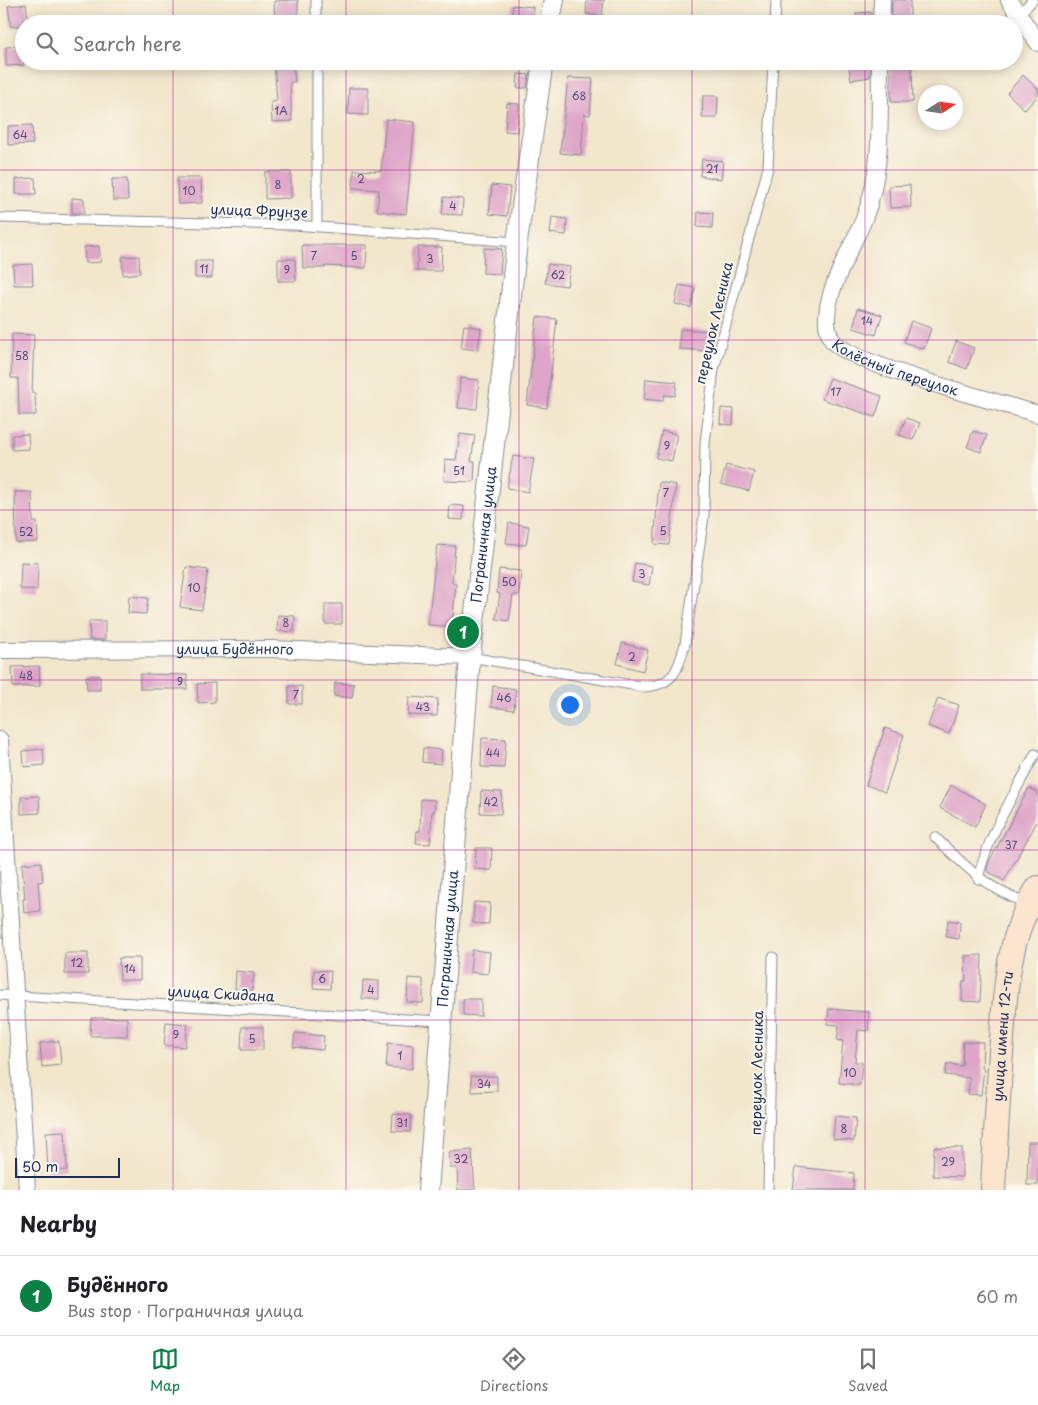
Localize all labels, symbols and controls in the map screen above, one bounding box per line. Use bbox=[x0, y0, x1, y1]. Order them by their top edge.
search box bbox=[15, 15, 1023, 70]
icon: search bbox=[33, 29, 61, 57]
text: Search here bbox=[73, 29, 182, 57]
north arrow bbox=[918, 85, 963, 130]
house number: 68 bbox=[572, 87, 586, 104]
house number: 1А bbox=[274, 102, 288, 119]
house number: 64 bbox=[13, 126, 27, 143]
house number: 21 bbox=[706, 160, 718, 177]
house number: 2 bbox=[357, 170, 365, 187]
house number: 8 bbox=[275, 176, 282, 193]
house number: 10 bbox=[183, 182, 195, 199]
house number: 4 bbox=[449, 197, 457, 214]
street label: улица Фрунзе bbox=[210, 198, 308, 223]
house number: 7 bbox=[311, 247, 317, 264]
house number: 5 bbox=[350, 247, 358, 264]
house number: 3 bbox=[426, 250, 434, 267]
street label: переулок Лесника bbox=[689, 259, 738, 386]
house number: 11 bbox=[199, 260, 209, 277]
house number: 9 bbox=[284, 261, 290, 278]
house number: 62 bbox=[551, 266, 565, 283]
house number: 14 bbox=[861, 312, 873, 329]
street label: Колёсный переулок bbox=[828, 334, 961, 401]
house number: 58 bbox=[15, 347, 29, 364]
house number: 17 bbox=[831, 383, 842, 400]
house number: 9 bbox=[664, 437, 670, 454]
house number: 51 bbox=[453, 462, 465, 479]
street label: Пограничная улица bbox=[465, 465, 502, 604]
house number: 7 bbox=[663, 484, 669, 501]
house number: 5 bbox=[659, 522, 667, 539]
house number: 52 bbox=[19, 523, 33, 540]
house number: 3 bbox=[638, 565, 646, 582]
house number: 50 bbox=[501, 573, 517, 590]
house number: 10 bbox=[188, 579, 200, 596]
pin: 1 bbox=[447, 613, 479, 651]
house number: 8 bbox=[283, 614, 290, 631]
street label: улица Будённого bbox=[176, 638, 294, 660]
house number: 2 bbox=[628, 648, 636, 665]
house number: 48 bbox=[19, 667, 33, 684]
house number: 9 bbox=[177, 673, 183, 690]
house number: 7 bbox=[293, 686, 299, 703]
house number: 46 bbox=[497, 689, 512, 706]
your location bbox=[557, 692, 583, 718]
house number: 43 bbox=[416, 698, 430, 715]
house number: 44 bbox=[486, 744, 500, 761]
house number: 42 bbox=[484, 793, 499, 810]
house number: 37 bbox=[1005, 836, 1018, 853]
street label: Пограничная улица bbox=[431, 869, 463, 1008]
house number: 12 bbox=[71, 954, 84, 971]
house number: 14 bbox=[124, 960, 136, 977]
house number: 6 bbox=[318, 970, 326, 987]
street label: улица имени 12-ти bbox=[987, 970, 1018, 1102]
street label: улица Скидана bbox=[167, 980, 275, 1007]
house number: 4 bbox=[367, 981, 375, 998]
street label: переулок Лесника bbox=[745, 1010, 768, 1136]
house number: 9 bbox=[173, 1026, 179, 1043]
house number: 5 bbox=[248, 1030, 256, 1047]
house number: 1 bbox=[398, 1047, 403, 1064]
house number: 10 bbox=[844, 1064, 856, 1081]
house number: 34 bbox=[477, 1075, 491, 1092]
house number: 31 bbox=[396, 1114, 408, 1131]
house number: 8 bbox=[841, 1120, 848, 1137]
house number: 32 bbox=[454, 1150, 469, 1167]
house number: 29 bbox=[941, 1153, 955, 1170]
scale bar bbox=[15, 1155, 120, 1178]
text: 50 m bbox=[22, 1156, 58, 1177]
text: Nearby bbox=[20, 1207, 97, 1239]
text: Будённого bbox=[67, 1270, 168, 1298]
text: 1 bbox=[32, 1284, 40, 1308]
text: 60 m bbox=[976, 1284, 1018, 1308]
text: Bus stop · Пограничная улица bbox=[67, 1298, 303, 1322]
tab: Map bbox=[150, 1345, 180, 1396]
tab: Directions bbox=[480, 1345, 548, 1396]
tab: Saved bbox=[848, 1345, 888, 1396]

